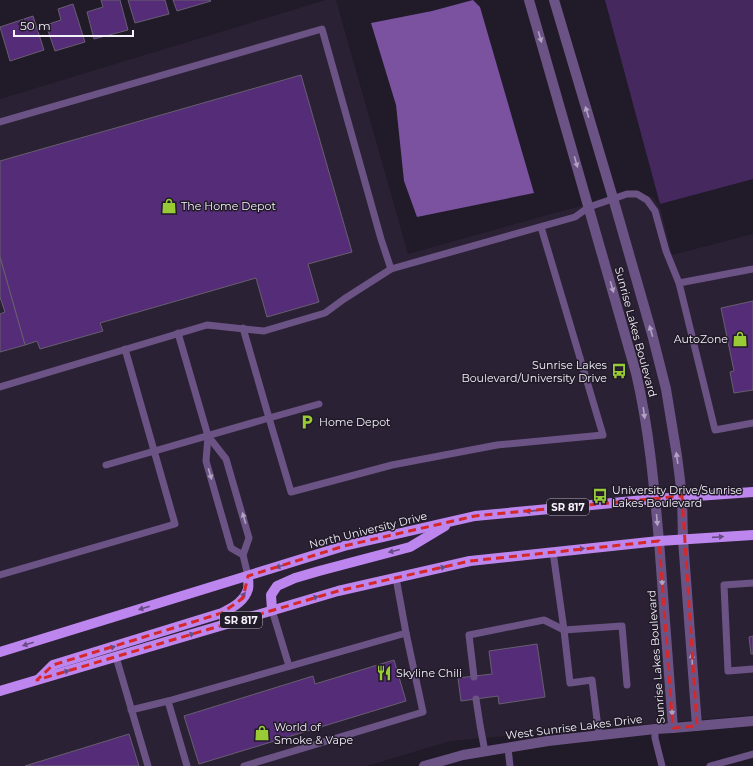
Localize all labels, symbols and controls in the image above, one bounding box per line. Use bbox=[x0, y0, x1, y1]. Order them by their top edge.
scale bar bbox=[14, 12, 133, 38]
text: 50 m bbox=[20, 18, 51, 33]
one-way arrow bbox=[537, 32, 543, 44]
one-way arrow bbox=[584, 105, 590, 117]
one-way arrow bbox=[573, 157, 579, 169]
shop icon: The Home Depot bbox=[160, 197, 178, 215]
place label: The Home Depot bbox=[181, 199, 276, 213]
street label: Sunrise Lakes Boulevard bbox=[612, 265, 660, 399]
one-way arrow bbox=[609, 281, 615, 293]
one-way arrow bbox=[648, 324, 654, 336]
shop icon: AutoZone bbox=[731, 330, 749, 348]
place label: AutoZone bbox=[674, 332, 728, 346]
place label: Sunrise Lakes Boulevard/University Drive bbox=[461, 358, 608, 385]
bus stop icon: Sunrise Lakes Boulevard/University Drive bbox=[610, 362, 628, 380]
one-way arrow bbox=[641, 407, 647, 419]
parking icon: Home Depot bbox=[298, 413, 316, 431]
place label: Home Depot bbox=[319, 415, 391, 429]
one-way arrow bbox=[674, 452, 680, 464]
one-way arrow bbox=[207, 469, 213, 481]
place label: University Drive/Sunrise Lakes Boulevard bbox=[612, 483, 743, 510]
bus stop icon: University Drive/Sunrise Lakes Boulevard bbox=[591, 487, 609, 505]
road number: SR 817 bbox=[547, 499, 589, 515]
street label: North University Drive bbox=[308, 508, 429, 551]
one-way arrow bbox=[525, 508, 537, 514]
one-way arrow bbox=[241, 512, 247, 524]
one-way arrow bbox=[653, 514, 660, 526]
one-way arrow bbox=[712, 534, 724, 541]
one-way arrow bbox=[573, 546, 585, 552]
one-way arrow bbox=[388, 548, 400, 554]
one-way arrow bbox=[274, 563, 286, 569]
one-way arrow bbox=[434, 564, 446, 570]
one-way arrow bbox=[658, 574, 665, 586]
street label: Sunrise Lakes Boulevard bbox=[644, 590, 668, 724]
one-way arrow bbox=[238, 592, 246, 602]
one-way arrow bbox=[308, 595, 320, 601]
one-way arrow bbox=[138, 605, 150, 611]
road number: SR 817 bbox=[220, 612, 262, 628]
one-way arrow bbox=[183, 632, 195, 638]
one-way arrow bbox=[21, 641, 33, 647]
one-way arrow bbox=[104, 644, 116, 650]
one-way arrow bbox=[688, 653, 695, 665]
restaurant icon: Skyline Chili bbox=[375, 664, 393, 682]
place label: Skyline Chili bbox=[396, 666, 462, 680]
one-way arrow bbox=[59, 669, 71, 675]
one-way arrow bbox=[668, 704, 675, 716]
street label: West Sunrise Lakes Drive bbox=[505, 712, 644, 742]
place label: World of Smoke & Vape bbox=[274, 720, 353, 747]
shop icon: World of Smoke & Vape bbox=[253, 724, 271, 742]

